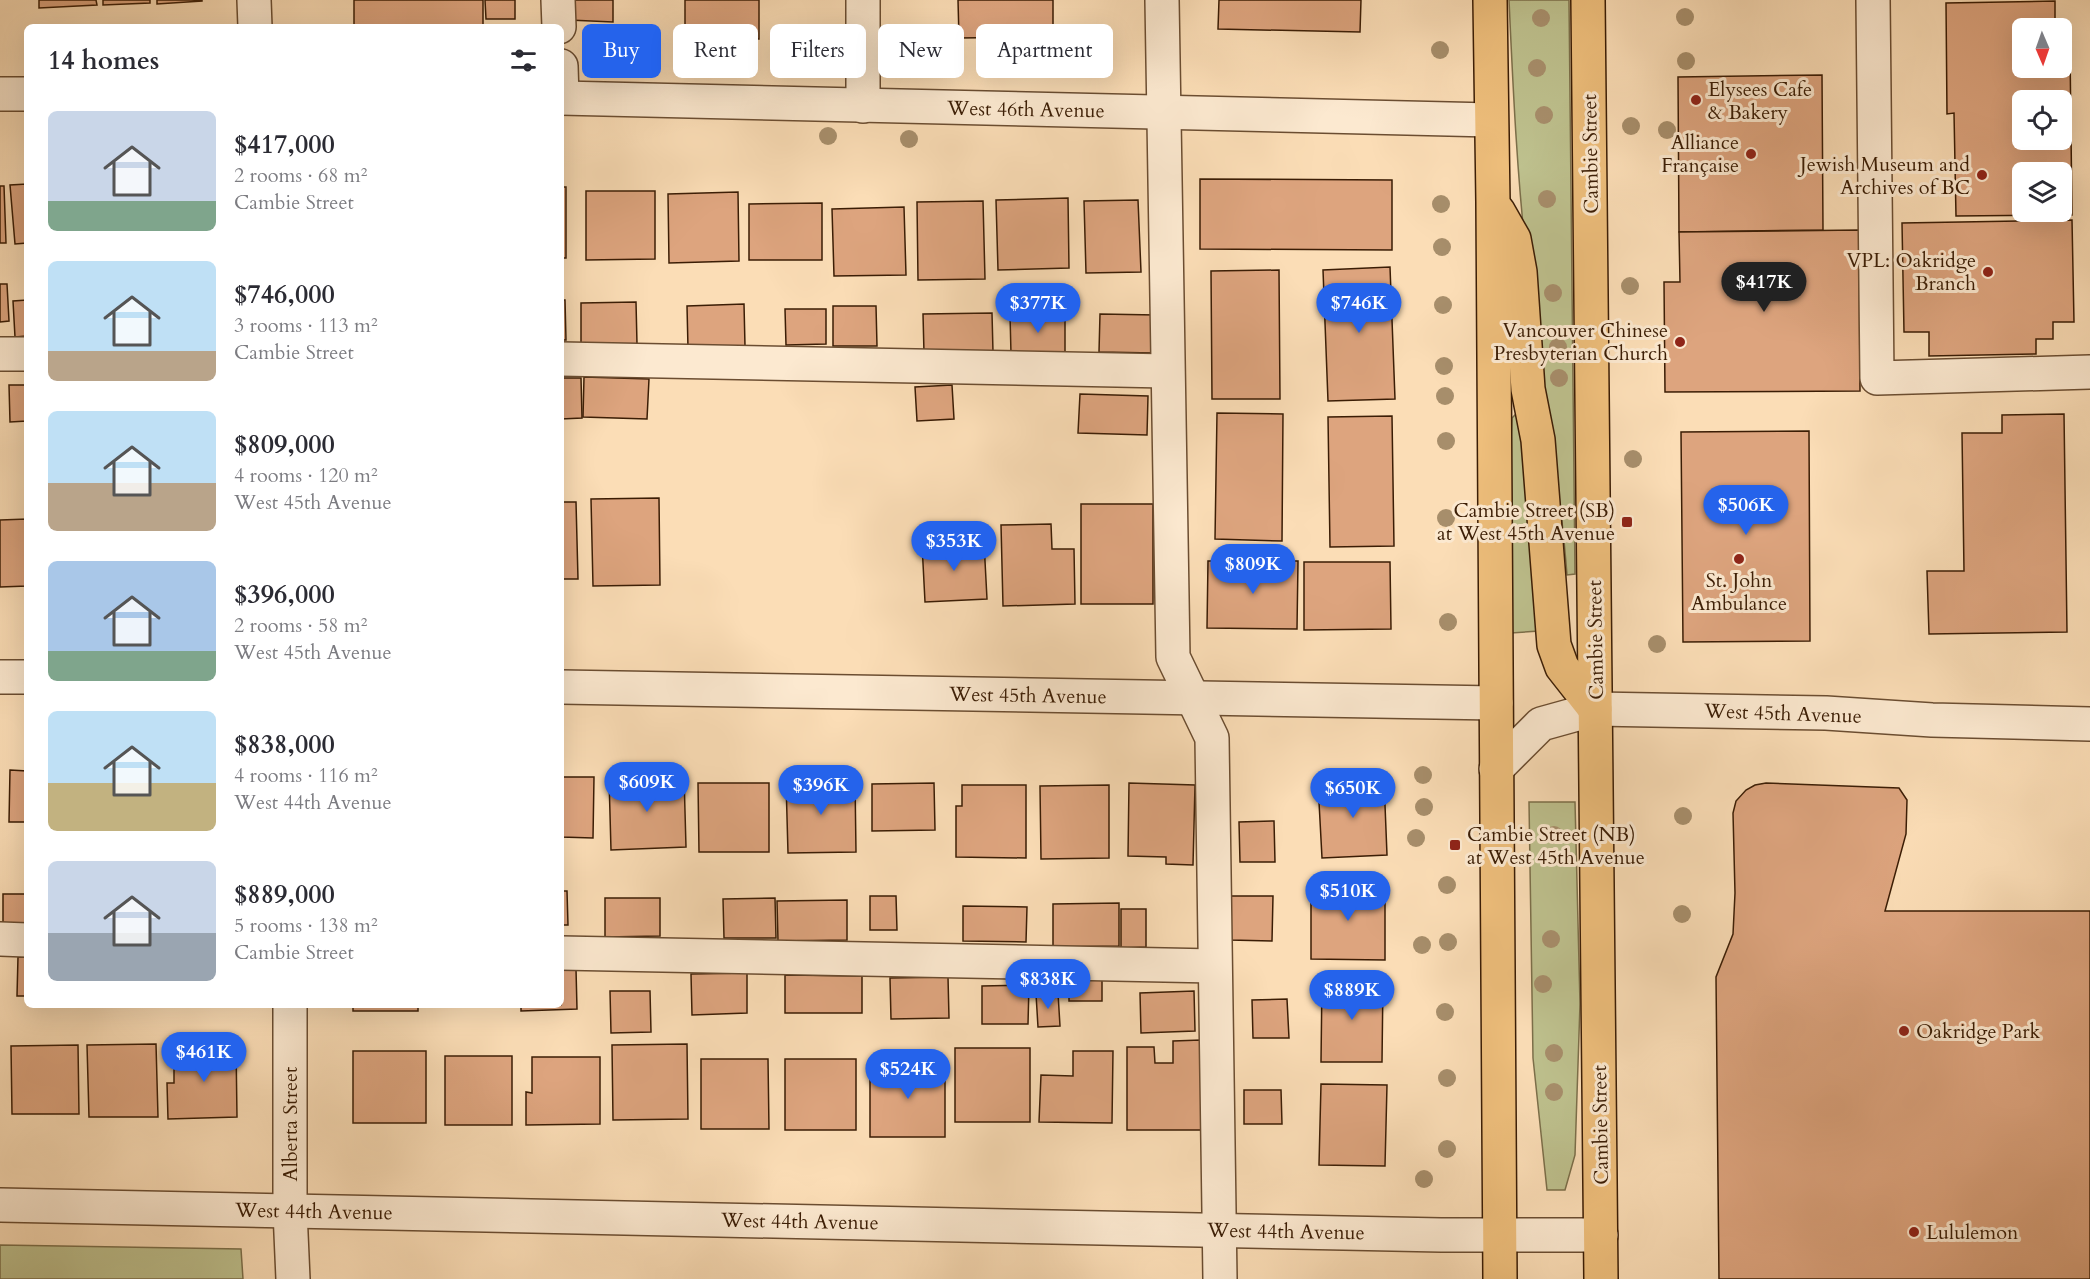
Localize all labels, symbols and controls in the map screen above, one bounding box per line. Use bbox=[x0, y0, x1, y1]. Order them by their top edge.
north arrow bbox=[2012, 18, 2072, 78]
map controls bbox=[2012, 18, 2072, 222]
chip: Buy bbox=[582, 24, 661, 78]
chip: Rent bbox=[673, 24, 758, 78]
chip: Filters bbox=[770, 24, 866, 78]
chip: New bbox=[878, 24, 964, 78]
chip: Apartment bbox=[976, 24, 1113, 78]
text: 14 homes bbox=[48, 43, 159, 78]
icon: filters bbox=[507, 44, 540, 77]
place label: Elysees Cafe & Bakery bbox=[1708, 76, 1812, 126]
button: locate bbox=[2012, 90, 2072, 150]
street label: Cambie Street bbox=[1576, 93, 1605, 214]
marker: Elysees Cafe & Bakery bbox=[1689, 93, 1703, 107]
street label: West 46th Avenue bbox=[946, 95, 1105, 124]
text: $417,000 bbox=[234, 127, 335, 162]
place label: Alliance Française bbox=[1661, 129, 1739, 179]
icon: home bbox=[96, 135, 168, 207]
marker: Alliance Française bbox=[1744, 147, 1758, 161]
place label: Jewish Museum and Archives of BC bbox=[1797, 151, 1970, 201]
text: 2 rooms · 68 m² bbox=[234, 162, 367, 189]
button: layers bbox=[2012, 162, 2072, 222]
marker: Jewish Museum and Archives of BC bbox=[1975, 168, 1989, 182]
text: Cambie Street bbox=[234, 189, 354, 216]
place label: VPL: Oakridge Branch bbox=[1846, 247, 1976, 297]
pin: $417K bbox=[1722, 262, 1806, 313]
marker: VPL: Oakridge Branch bbox=[1981, 265, 1995, 279]
text: $417K bbox=[1735, 268, 1793, 295]
text: $746,000 bbox=[234, 277, 335, 312]
pin: $377K bbox=[996, 283, 1080, 334]
pin: $746K bbox=[1317, 283, 1401, 334]
icon: home bbox=[96, 285, 168, 357]
text: $377K bbox=[1009, 289, 1067, 316]
text: $746K bbox=[1330, 289, 1388, 316]
text: 3 rooms · 113 m² bbox=[234, 312, 378, 339]
place label: Vancouver Chinese Presbyterian Church bbox=[1493, 317, 1668, 367]
marker: Vancouver Chinese Presbyterian Church bbox=[1673, 335, 1687, 349]
text: Cambie Street bbox=[234, 339, 354, 366]
text: $809,000 bbox=[234, 427, 335, 462]
icon: home bbox=[96, 435, 168, 507]
text: 4 rooms · 120 m² bbox=[234, 462, 378, 489]
pin: $506K bbox=[1704, 485, 1788, 536]
text: West 45th Avenue bbox=[234, 489, 392, 516]
text: $506K bbox=[1717, 491, 1775, 518]
place label: Cambie Street (SB) at West 45th Avenue bbox=[1437, 497, 1615, 547]
marker: Cambie Street (SB) at West 45th Avenue bbox=[1620, 515, 1634, 529]
pin: $353K bbox=[912, 521, 996, 572]
text: $353K bbox=[925, 527, 983, 554]
pin: $809K bbox=[1211, 544, 1295, 595]
text: $809K bbox=[1224, 550, 1282, 577]
marker: St. John Ambulance bbox=[1732, 552, 1746, 566]
place label: St. John Ambulance bbox=[1691, 567, 1787, 617]
text: $396,000 bbox=[234, 577, 335, 612]
street label: Cambie Street bbox=[1581, 579, 1610, 700]
icon: home bbox=[96, 585, 168, 657]
text: 2 rooms · 58 m² bbox=[234, 612, 367, 639]
text: West 45th Avenue bbox=[234, 639, 392, 666]
street label: West 45th Avenue bbox=[948, 681, 1107, 710]
street label: West 45th Avenue bbox=[1703, 697, 1862, 730]
text: $838,000 bbox=[234, 727, 335, 762]
icon: home bbox=[96, 735, 168, 807]
text: 4 rooms · 116 m² bbox=[234, 762, 378, 789]
pin: $609K bbox=[605, 762, 689, 813]
pin: $396K bbox=[779, 765, 863, 816]
text: $609K bbox=[618, 768, 676, 795]
pin: $650K bbox=[1311, 768, 1395, 819]
text: $396K bbox=[792, 771, 850, 798]
text: $650K bbox=[1324, 774, 1382, 801]
text: West 44th Avenue bbox=[234, 789, 392, 816]
place label: Cambie Street (NB) at West 45th Avenue bbox=[1467, 821, 1645, 871]
marker: Cambie Street (NB) at West 45th Avenue bbox=[1448, 838, 1462, 852]
pin: $510K bbox=[1306, 871, 1390, 922]
text: $889,000 bbox=[234, 877, 335, 912]
text: $510K bbox=[1319, 877, 1377, 904]
icon: home bbox=[96, 885, 168, 957]
text: 5 rooms · 138 m² bbox=[234, 912, 378, 939]
text: Cambie Street bbox=[234, 939, 354, 966]
pin: $838K bbox=[1006, 959, 1090, 1010]
text: $838K bbox=[1019, 965, 1077, 992]
pin: $889K bbox=[1310, 970, 1394, 1021]
text: $889K bbox=[1323, 976, 1381, 1003]
place label: Oakridge Park bbox=[1916, 1018, 2041, 1045]
marker: Oakridge Park bbox=[1897, 1024, 1911, 1038]
pin: $461K bbox=[162, 1032, 246, 1083]
text: $461K bbox=[175, 1038, 233, 1065]
pin: $524K bbox=[866, 1049, 950, 1100]
text: $524K bbox=[879, 1055, 937, 1082]
street label: Cambie Street bbox=[1586, 1064, 1615, 1185]
street label: Alberta Street bbox=[277, 1066, 304, 1181]
street label: West 44th Avenue bbox=[234, 1197, 393, 1226]
street label: West 44th Avenue bbox=[720, 1207, 879, 1236]
street label: West 44th Avenue bbox=[1206, 1217, 1365, 1246]
place label: Lululemon bbox=[1926, 1219, 2019, 1246]
marker: Lululemon bbox=[1907, 1225, 1921, 1239]

